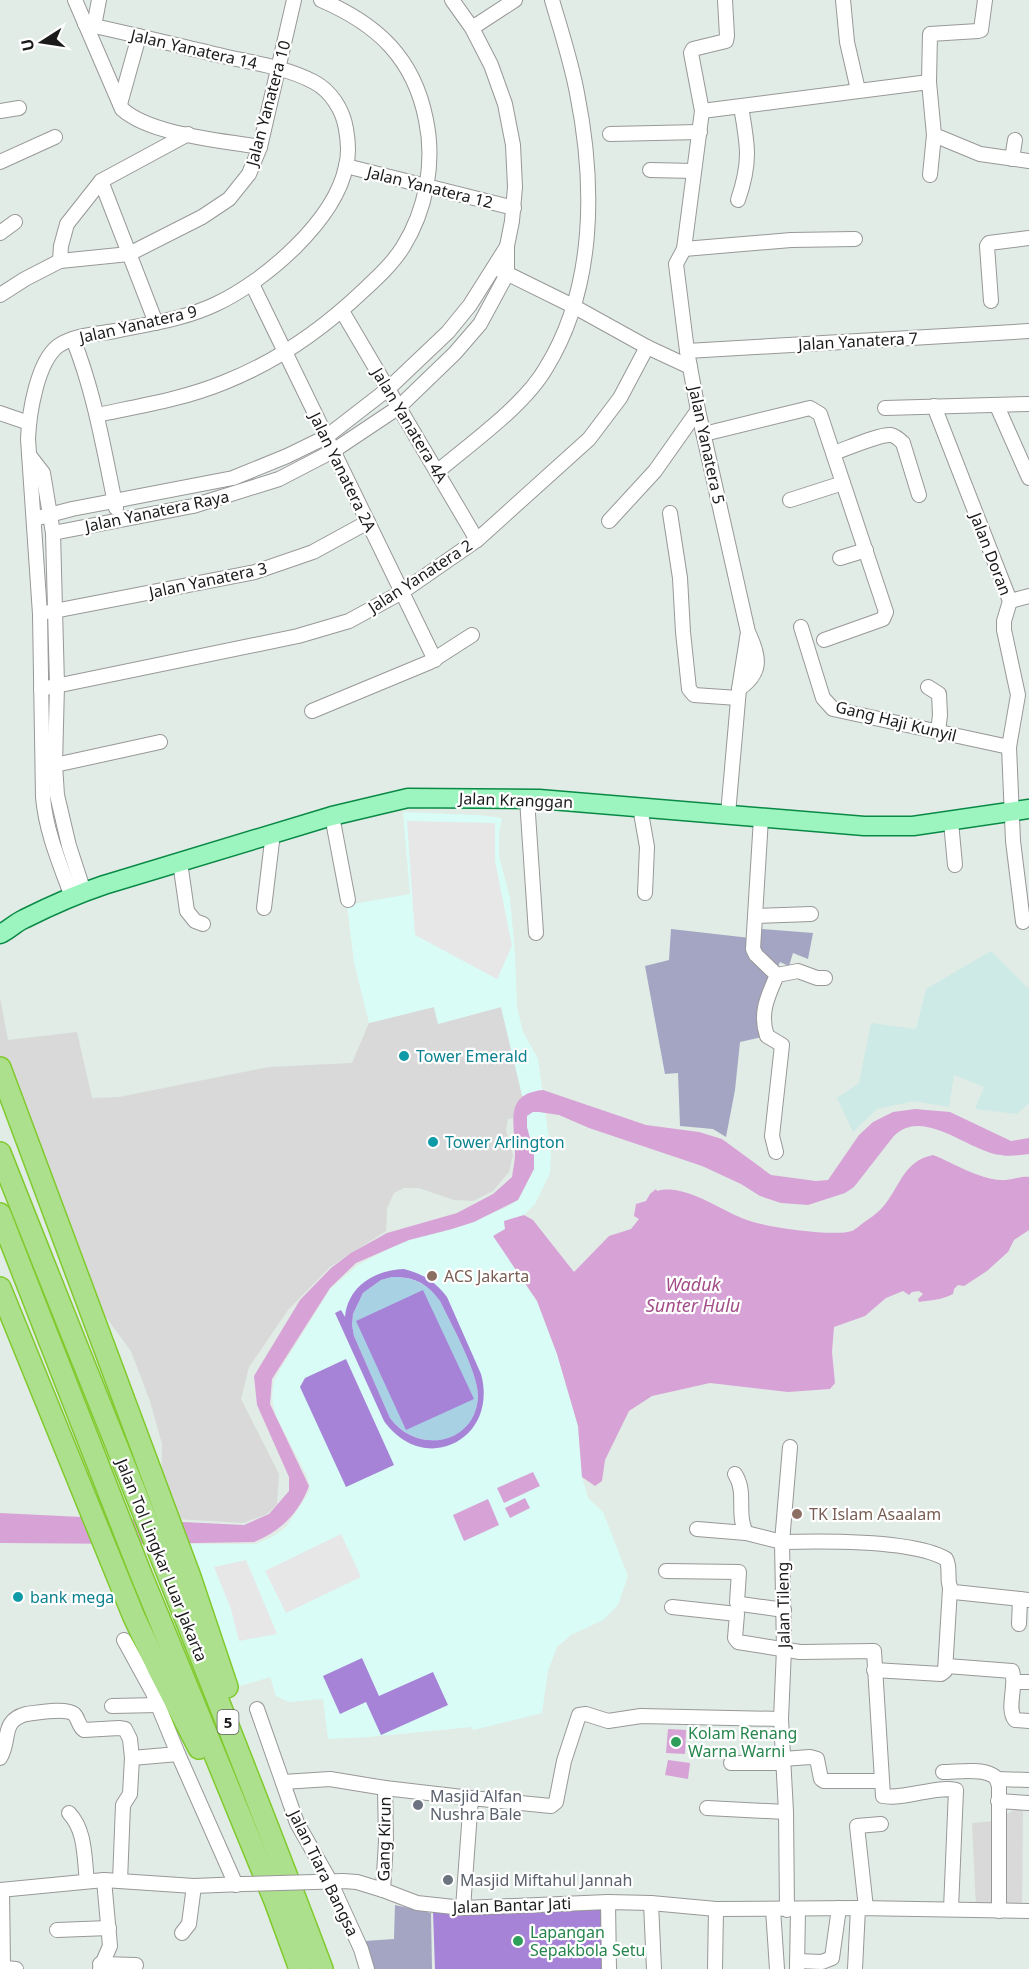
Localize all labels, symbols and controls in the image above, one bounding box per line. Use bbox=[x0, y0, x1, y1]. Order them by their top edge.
north arrow bbox=[12, 12, 72, 72]
street label: Jalan Yanatera 14 bbox=[127, 23, 259, 74]
text: U bbox=[15, 37, 39, 53]
street label: Jalan Yanatera 10 bbox=[240, 38, 295, 170]
street label: Jalan Yanatera 12 bbox=[363, 160, 495, 213]
street label: Jalan Yanatera 9 bbox=[75, 300, 199, 349]
street label: Jalan Yanatera 7 bbox=[796, 327, 918, 355]
street label: Jalan Yanatera 4A bbox=[366, 362, 453, 487]
street label: Jalan Yanatera 5 bbox=[683, 382, 730, 506]
street label: Jalan Yanatera 2A bbox=[304, 407, 382, 536]
street label: Jalan Yanatera Raya bbox=[81, 485, 231, 537]
street label: Jalan Doran bbox=[964, 508, 1017, 599]
street label: Jalan Yanatera 2 bbox=[362, 534, 476, 619]
street label: Jalan Yanatera 3 bbox=[145, 557, 269, 604]
street label: Gang Haji Kunyil bbox=[833, 695, 959, 747]
street label: Jalan Kranggan bbox=[457, 787, 573, 813]
place label: Tower Emerald bbox=[416, 1045, 528, 1067]
marker: Tower Emerald bbox=[397, 1049, 411, 1063]
place label: Tower Arlington bbox=[445, 1131, 565, 1153]
marker: Tower Arlington bbox=[426, 1135, 440, 1149]
place label: ACS Jakarta bbox=[444, 1265, 529, 1287]
marker: ACS Jakarta bbox=[425, 1269, 439, 1283]
water label: Waduk Sunter Hulu bbox=[646, 1272, 740, 1317]
street label: Jalan Tol Lingkar Luar Jakarta bbox=[110, 1453, 213, 1665]
place label: TK Islam Asaalam bbox=[809, 1503, 941, 1525]
marker: TK Islam Asaalam bbox=[790, 1507, 804, 1521]
street label: Jalan Tileng bbox=[771, 1562, 795, 1650]
place label: bank mega bbox=[30, 1586, 114, 1608]
marker: bank mega bbox=[11, 1590, 25, 1604]
road number: 5 bbox=[218, 1710, 238, 1734]
place label: Kolam Renang Warna Warni bbox=[688, 1722, 797, 1762]
marker: Kolam Renang Warna Warni bbox=[669, 1735, 683, 1749]
place label: Masjid Alfan Nushra Bale bbox=[430, 1785, 522, 1825]
street label: Gang Kirun bbox=[372, 1796, 396, 1882]
marker: Masjid Alfan Nushra Bale bbox=[411, 1798, 425, 1812]
street label: Jalan Tiara Bangsa bbox=[283, 1805, 364, 1940]
place label: Masjid Miftahul Jannah bbox=[460, 1869, 632, 1891]
marker: Masjid Miftahul Jannah bbox=[441, 1873, 455, 1887]
street label: Jalan Bantar Jati bbox=[450, 1892, 572, 1918]
place label: Lapangan Sepakbola Setu bbox=[530, 1921, 645, 1961]
marker: Lapangan Sepakbola Setu bbox=[511, 1934, 525, 1948]

